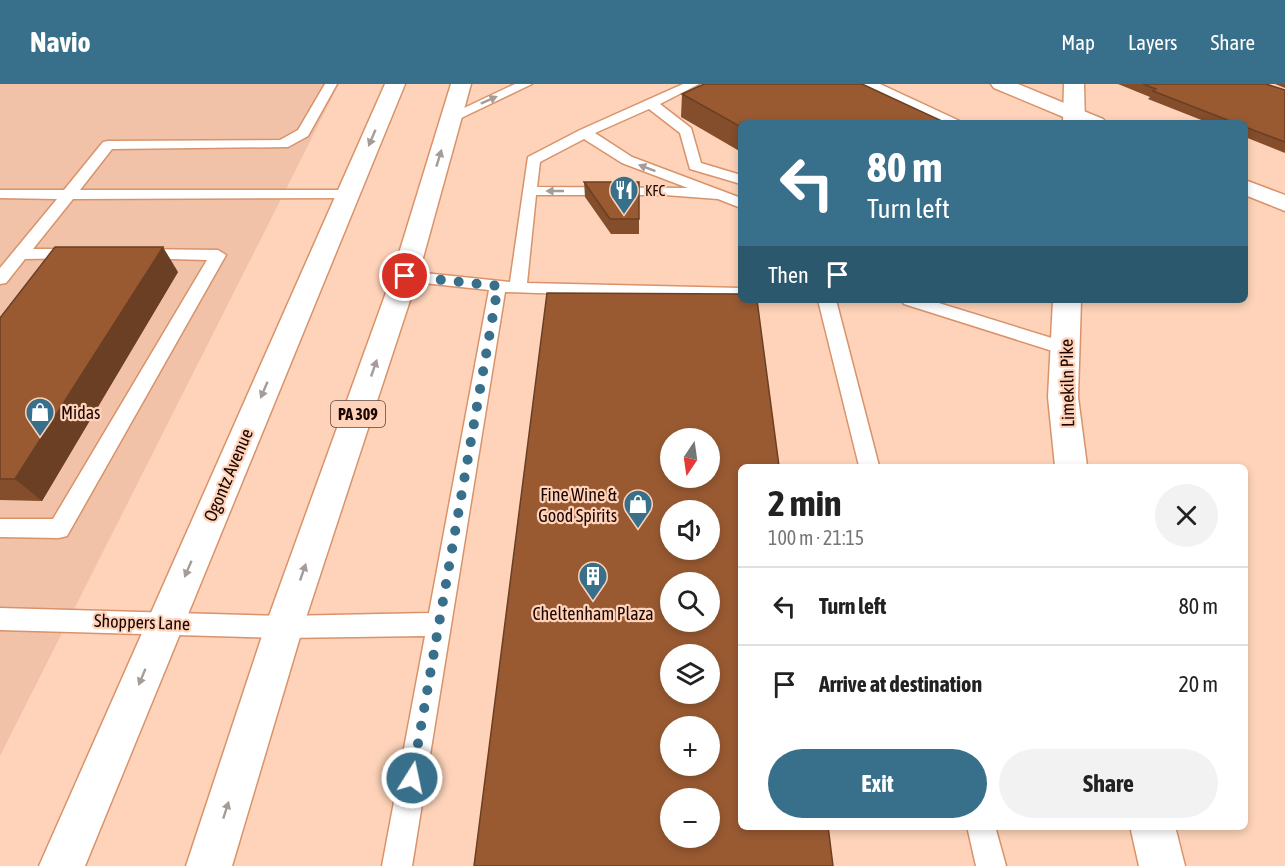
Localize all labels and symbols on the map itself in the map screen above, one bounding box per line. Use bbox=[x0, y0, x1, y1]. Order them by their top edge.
one-way arrow bbox=[480, 95, 498, 105]
one-way arrow bbox=[367, 129, 377, 147]
one-way arrow bbox=[435, 149, 444, 167]
one-way arrow bbox=[638, 163, 656, 172]
restaurant icon: KFC bbox=[608, 174, 640, 216]
place label: KFC bbox=[645, 182, 665, 199]
one-way arrow bbox=[546, 186, 565, 196]
pin bbox=[379, 250, 430, 301]
street label: Limekiln Pike bbox=[1056, 339, 1078, 427]
one-way arrow bbox=[369, 359, 379, 377]
one-way arrow bbox=[259, 381, 269, 399]
shop icon: Midas bbox=[24, 396, 56, 438]
road number: PA 309 bbox=[331, 401, 385, 427]
place label: Midas bbox=[61, 402, 100, 423]
street label: Ogontz Avenue bbox=[199, 425, 257, 525]
north arrow bbox=[660, 428, 720, 488]
place label: Fine Wine & Good Spirits bbox=[538, 484, 618, 526]
shop icon: Fine Wine & Good Spirits bbox=[622, 488, 654, 530]
one-way arrow bbox=[182, 560, 192, 578]
building icon: Cheltenham Plaza bbox=[577, 560, 609, 602]
one-way arrow bbox=[299, 563, 309, 581]
place label: Cheltenham Plaza bbox=[532, 603, 654, 624]
street label: Shoppers Lane bbox=[93, 610, 191, 634]
one-way arrow bbox=[137, 668, 147, 686]
position arrow bbox=[380, 746, 444, 810]
one-way arrow bbox=[222, 801, 231, 819]

